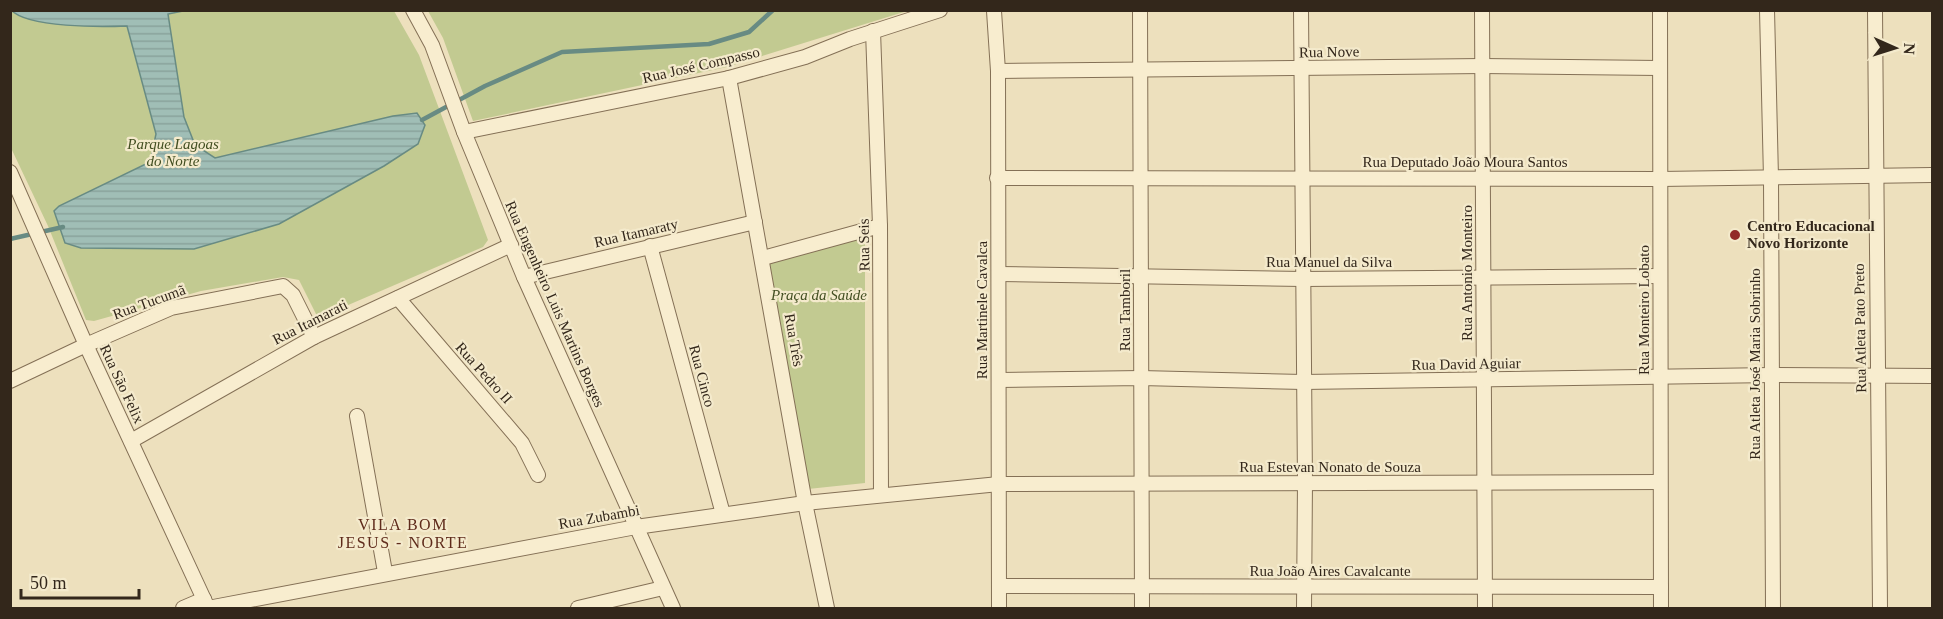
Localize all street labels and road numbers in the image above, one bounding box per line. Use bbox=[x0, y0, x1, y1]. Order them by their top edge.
street label: Rua Nove bbox=[1299, 43, 1360, 61]
street label: Rua José Compasso bbox=[641, 44, 761, 86]
street label: Rua Deputado João Moura Santos bbox=[1363, 154, 1568, 170]
street label: Rua Engenheiro Luis Martins Borges bbox=[502, 198, 608, 410]
street label: Rua Antonio Monteiro bbox=[1459, 205, 1475, 341]
street label: Rua Itamaraty bbox=[593, 215, 680, 250]
street label: Rua Seis bbox=[856, 218, 872, 272]
street label: Rua Martinele Cavalca bbox=[974, 241, 990, 379]
street label: Rua Monteiro Lobato bbox=[1636, 245, 1652, 375]
street label: Rua Manuel da Silva bbox=[1266, 254, 1392, 270]
street label: Rua Atleta Pato Preto bbox=[1851, 263, 1869, 393]
street label: Rua Atleta José Maria Sobrinho bbox=[1747, 268, 1763, 460]
street label: Rua Tamboril bbox=[1117, 269, 1133, 351]
street label: Rua Tucumã bbox=[110, 281, 188, 323]
street label: Rua Itamarati bbox=[270, 296, 350, 348]
street label: Rua Três bbox=[781, 312, 807, 368]
street label: Rua Pedro II bbox=[452, 339, 516, 407]
street label: Rua São Felix bbox=[97, 342, 147, 426]
street label: Rua Cinco bbox=[686, 343, 718, 409]
street label: Rua David Aguiar bbox=[1411, 355, 1521, 373]
street label: Rua Estevan Nonato de Souza bbox=[1239, 459, 1421, 475]
street label: Rua Zubambi bbox=[557, 502, 641, 532]
street label: Rua João Aires Cavalcante bbox=[1249, 563, 1411, 579]

